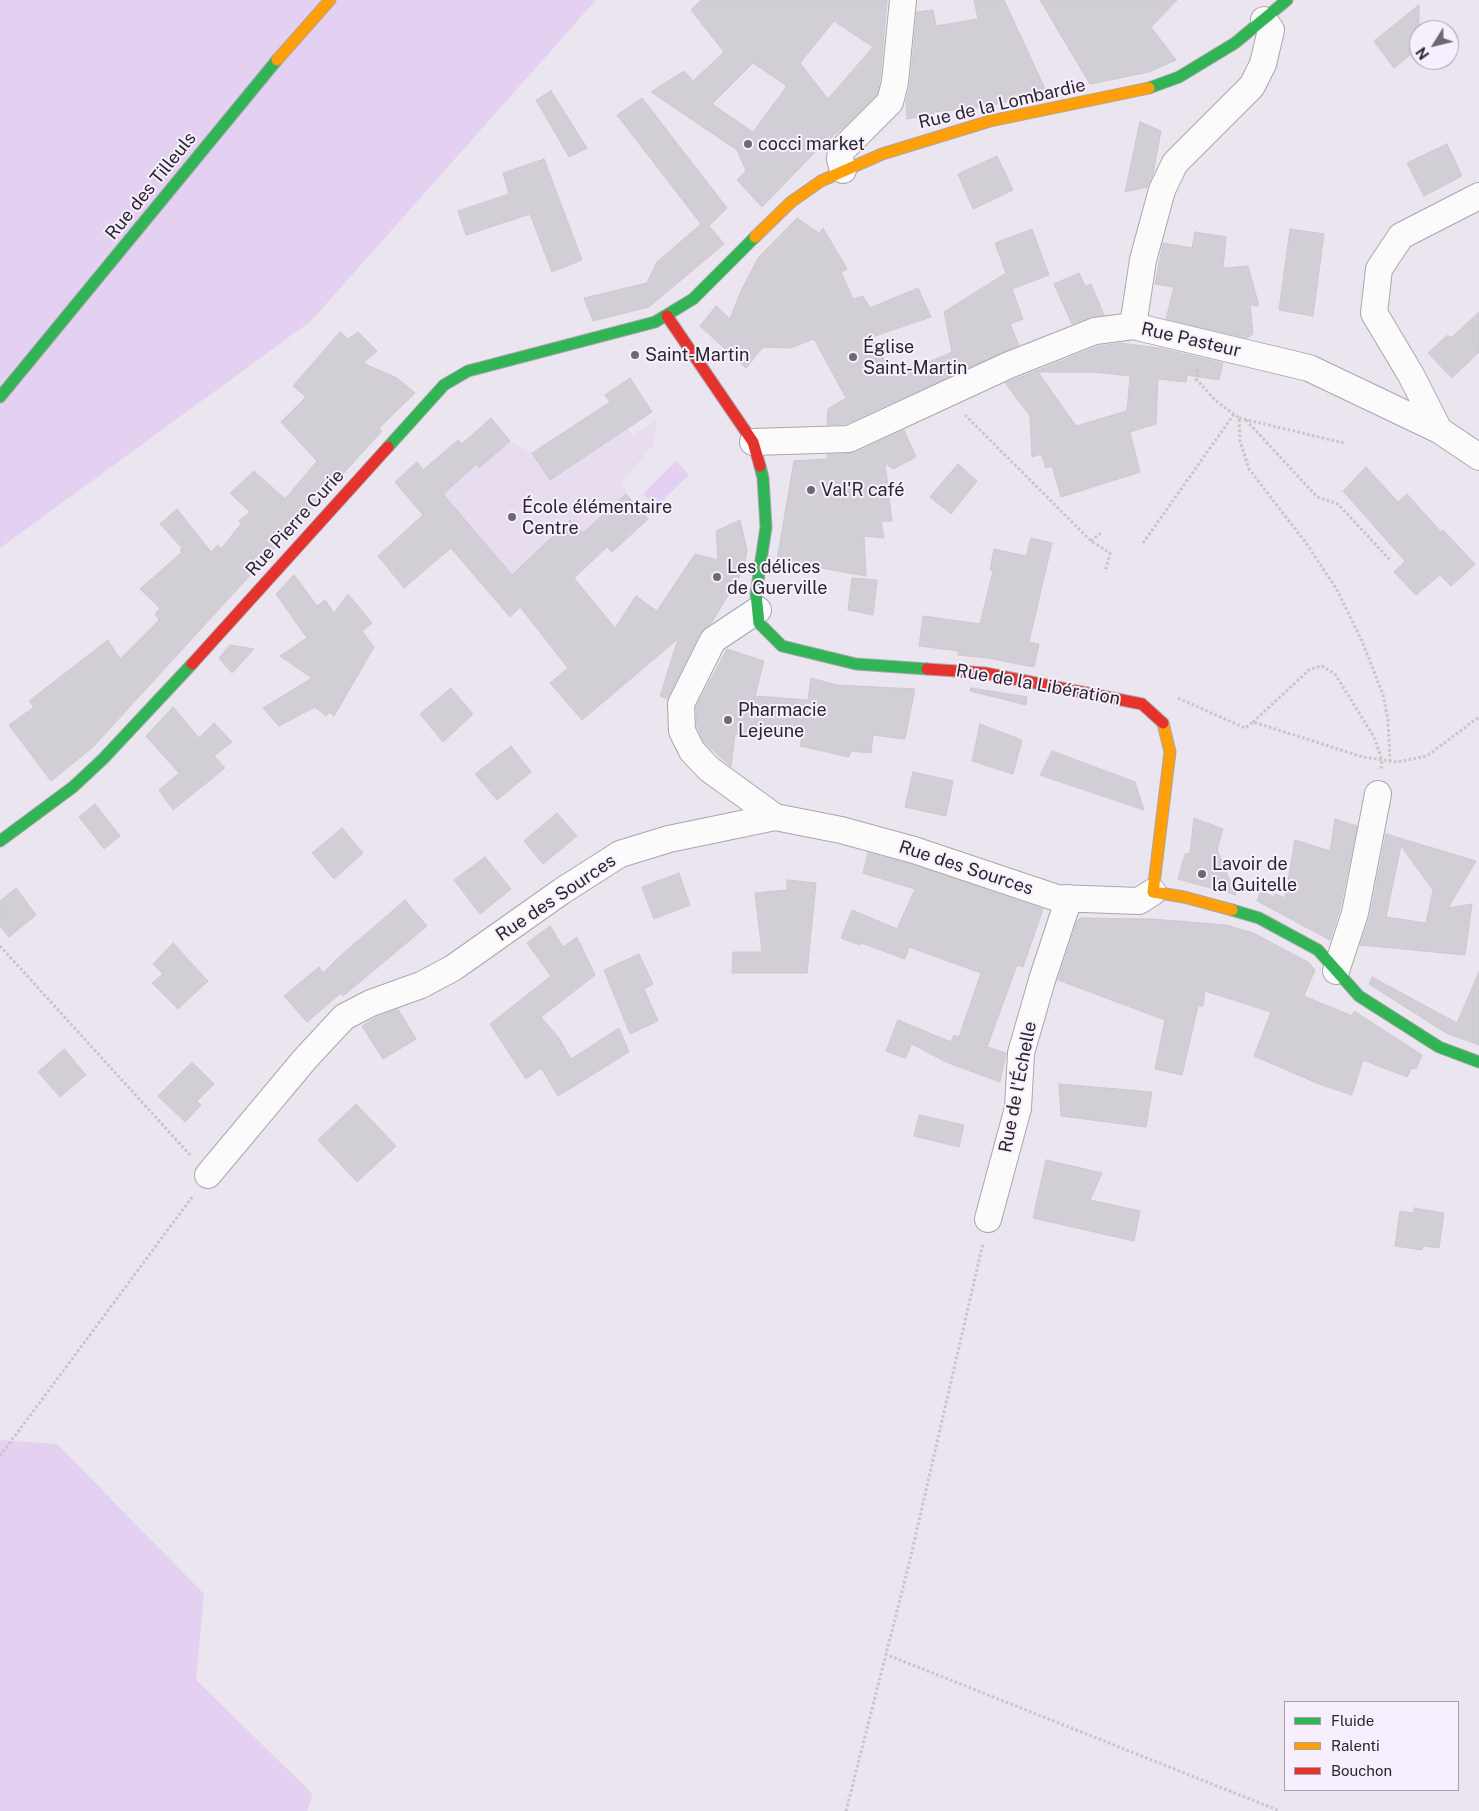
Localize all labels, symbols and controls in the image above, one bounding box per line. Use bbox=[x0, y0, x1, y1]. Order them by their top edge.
north arrow bbox=[1409, 20, 1459, 70]
text: N bbox=[1413, 44, 1432, 62]
street label: Rue de la Lombardie bbox=[916, 74, 1088, 134]
street label: Rue des Tilleuls bbox=[101, 128, 201, 244]
place label: cocci market bbox=[758, 133, 865, 155]
marker: cocci market bbox=[742, 138, 754, 150]
street label: Rue Pasteur bbox=[1139, 318, 1243, 362]
place label: Église Saint-Martin bbox=[863, 336, 967, 378]
place label: Saint-Martin bbox=[645, 344, 749, 366]
marker: Saint-Martin bbox=[629, 349, 641, 361]
marker: Église Saint-Martin bbox=[847, 351, 859, 363]
street label: Rue Pierre Curie bbox=[241, 465, 349, 581]
place label: Val'R café bbox=[821, 479, 904, 501]
marker: Val'R café bbox=[805, 484, 817, 496]
place label: École élémentaire Centre bbox=[522, 496, 672, 538]
marker: École élémentaire Centre bbox=[506, 511, 518, 523]
place label: Les délices de Guerville bbox=[727, 556, 827, 598]
marker: Les délices de Guerville bbox=[711, 571, 723, 583]
street label: Rue de la Libération bbox=[954, 660, 1122, 710]
place label: Pharmacie Lejeune bbox=[738, 699, 827, 742]
marker: Pharmacie Lejeune bbox=[722, 714, 734, 726]
street label: Rue des Sources bbox=[896, 836, 1036, 900]
street label: Rue des Sources bbox=[492, 850, 620, 946]
place label: Lavoir de la Guitelle bbox=[1212, 853, 1297, 896]
marker: Lavoir de la Guitelle bbox=[1196, 868, 1208, 880]
street label: Rue de l'Échelle bbox=[995, 1020, 1041, 1154]
legend bbox=[1284, 1701, 1459, 1791]
text: Fluide bbox=[1331, 1712, 1374, 1729]
text: Ralenti bbox=[1331, 1737, 1380, 1754]
text: Bouchon bbox=[1331, 1762, 1392, 1779]

